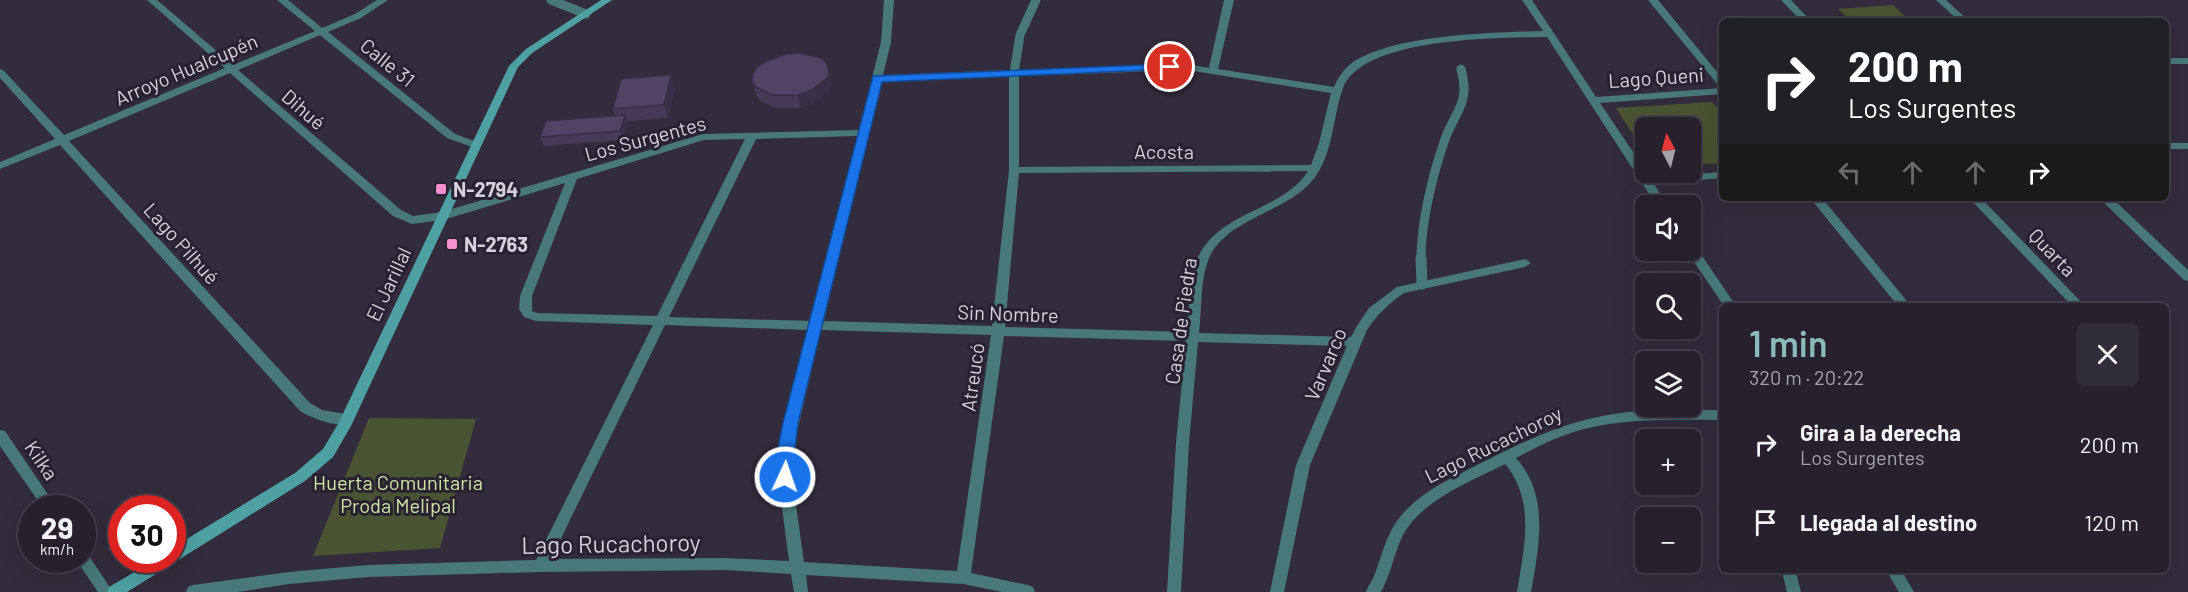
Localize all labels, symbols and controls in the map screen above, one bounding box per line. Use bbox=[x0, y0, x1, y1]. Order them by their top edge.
street label: Arroyo Hualcupén bbox=[111, 28, 261, 110]
street label: Calle 31 bbox=[356, 33, 420, 91]
text: 200 m bbox=[1848, 40, 1963, 90]
pin bbox=[1144, 41, 1195, 92]
icon: right bbox=[1749, 42, 1827, 120]
icon: arrive bbox=[1153, 50, 1186, 83]
street label: Lago Queni bbox=[1607, 62, 1705, 92]
street label: Dihué bbox=[277, 84, 331, 134]
text: Los Surgentes bbox=[1848, 91, 2016, 123]
street label: Los Surgentes bbox=[582, 110, 708, 166]
north arrow bbox=[1635, 117, 1701, 183]
map controls bbox=[1635, 117, 1701, 573]
street label: Acosta bbox=[1134, 139, 1194, 163]
icon: left bbox=[1833, 156, 1866, 189]
icon: ahead bbox=[1896, 156, 1929, 189]
icon: ahead bbox=[1959, 156, 1992, 189]
icon: right bbox=[2022, 156, 2055, 189]
place label: N-2794 bbox=[453, 177, 518, 201]
marker: N-2794 bbox=[434, 182, 448, 196]
button: sound bbox=[1635, 195, 1701, 261]
street label: Lago Pilhué bbox=[139, 197, 225, 289]
street label: Quarta bbox=[2024, 223, 2082, 281]
place label: N-2763 bbox=[464, 232, 528, 256]
marker: N-2763 bbox=[445, 237, 459, 251]
street label: El Jarillal bbox=[360, 243, 416, 325]
street label: Casa de Piedra bbox=[1159, 256, 1201, 386]
button: search bbox=[1635, 273, 1701, 339]
street label: Sin Nombre bbox=[957, 299, 1059, 327]
text: 1 min bbox=[1749, 321, 1828, 364]
button: close bbox=[2076, 323, 2139, 386]
street label: Varvarco bbox=[1299, 324, 1351, 404]
street label: Atreucó bbox=[955, 341, 989, 413]
button: layers bbox=[1635, 351, 1701, 417]
text: 320 m · 20:22 bbox=[1749, 365, 1864, 389]
street label: Lago Rucachoroy bbox=[1421, 400, 1565, 488]
text: Gira a la derecha bbox=[1800, 419, 1961, 445]
icon: right bbox=[1749, 428, 1782, 461]
button: + bbox=[1635, 429, 1701, 495]
text: 200 m bbox=[2080, 431, 2139, 457]
street label: Kilka bbox=[20, 436, 64, 484]
position arrow bbox=[753, 445, 817, 509]
text: Los Surgentes bbox=[1800, 445, 1925, 469]
park label: Huerta Comunitaria Proda Melipal bbox=[313, 470, 483, 517]
speed limit sign: 30 bbox=[108, 495, 186, 573]
icon: arrive bbox=[1749, 506, 1782, 539]
button: − bbox=[1635, 507, 1701, 573]
text: 29 bbox=[41, 509, 73, 545]
text: Llegada al destino bbox=[1800, 509, 1977, 535]
text: 120 m bbox=[2084, 509, 2139, 535]
street label: Lago Rucachoroy bbox=[521, 527, 701, 559]
text: km/h bbox=[40, 540, 74, 558]

